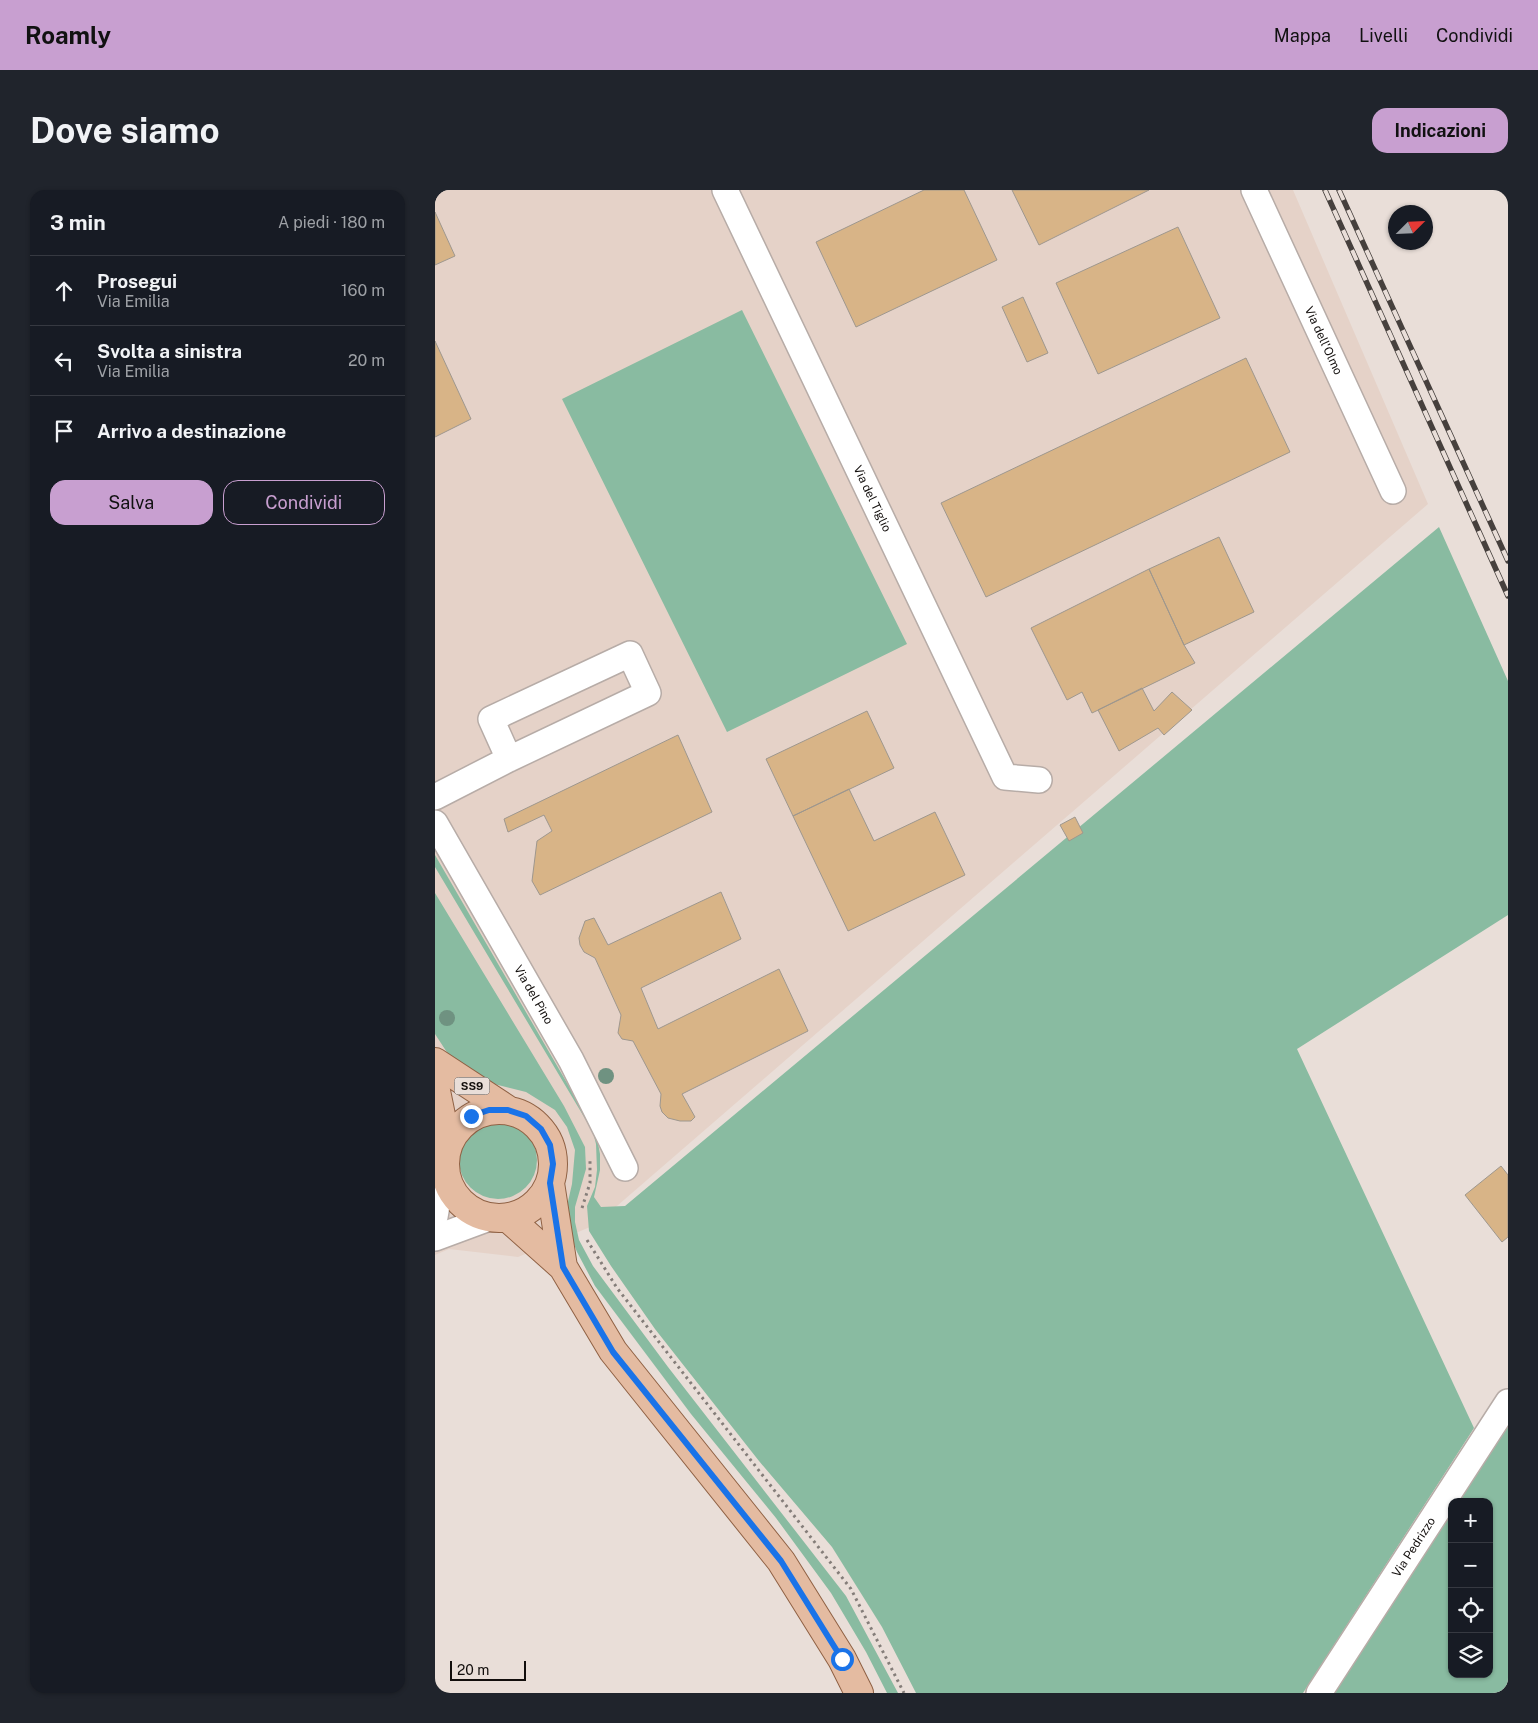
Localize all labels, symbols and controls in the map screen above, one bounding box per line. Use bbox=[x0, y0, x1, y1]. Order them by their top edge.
text: Roamly bbox=[25, 21, 111, 49]
text: Mappa bbox=[1274, 25, 1331, 46]
text: Livelli bbox=[1359, 25, 1408, 46]
text: Condividi bbox=[1436, 25, 1513, 46]
button: Indicazioni bbox=[1372, 108, 1508, 153]
text: Dove siamo bbox=[30, 110, 220, 151]
north arrow bbox=[1388, 205, 1433, 250]
text: 3 min bbox=[50, 210, 106, 235]
text: A piedi · 180 m bbox=[278, 213, 385, 232]
text: Prosegui bbox=[97, 270, 177, 292]
icon: ahead bbox=[50, 277, 78, 305]
text: 160 m bbox=[341, 281, 385, 300]
text: Via Emilia bbox=[97, 292, 170, 311]
street label: Via dell'Olmo bbox=[1302, 304, 1345, 377]
text: Svolta a sinistra bbox=[97, 340, 242, 362]
icon: left bbox=[50, 347, 78, 375]
text: 20 m bbox=[348, 351, 385, 370]
text: Via Emilia bbox=[97, 362, 170, 381]
icon: arrive bbox=[50, 417, 78, 445]
text: Arrivo a destinazione bbox=[97, 420, 286, 442]
street label: Via del Tiglio bbox=[850, 463, 894, 534]
button: Salva bbox=[50, 480, 213, 525]
button: Condividi bbox=[223, 480, 385, 525]
street label: Via del Pino bbox=[511, 963, 556, 1027]
road number: SS9 bbox=[455, 1078, 489, 1094]
route end bbox=[460, 1105, 483, 1128]
map controls bbox=[1448, 1498, 1493, 1678]
button: + bbox=[1448, 1498, 1493, 1543]
street label: Via Pedrizzo bbox=[1389, 1514, 1438, 1580]
button: − bbox=[1448, 1543, 1493, 1588]
button: locate bbox=[1448, 1588, 1493, 1633]
button: layers bbox=[1448, 1633, 1493, 1678]
route start bbox=[831, 1648, 854, 1671]
scale bar bbox=[450, 1658, 526, 1681]
text: 20 m bbox=[457, 1662, 489, 1678]

